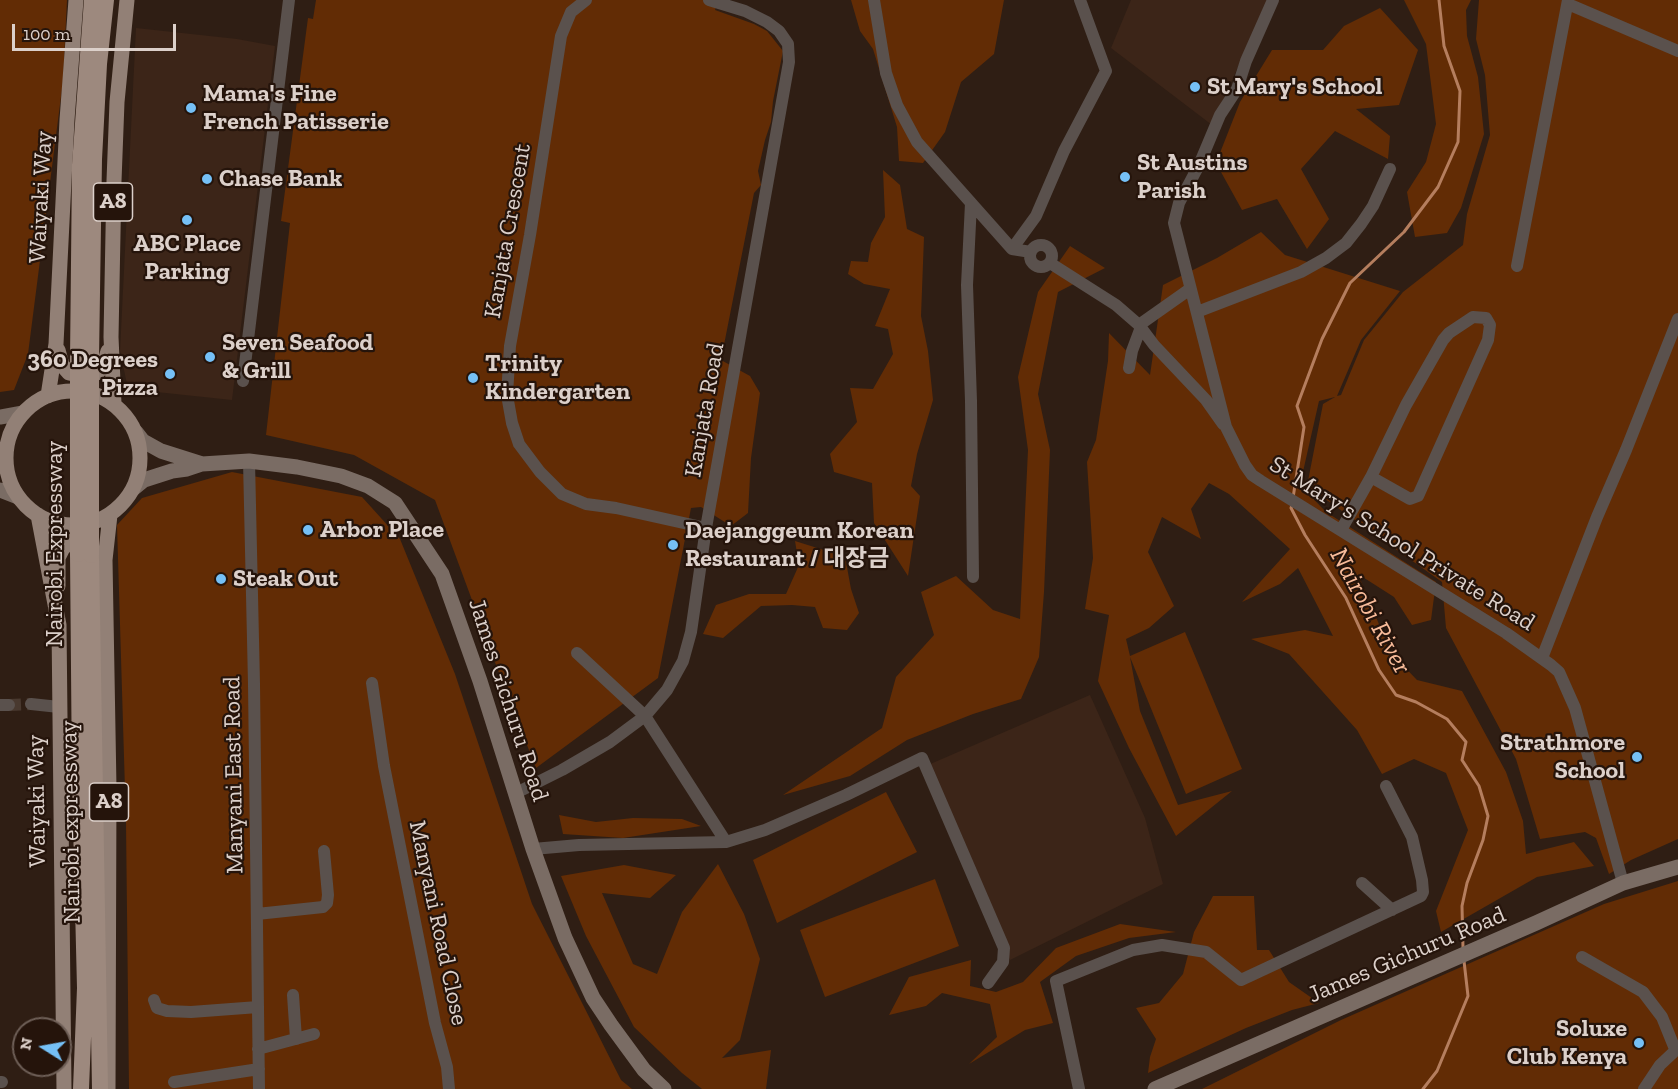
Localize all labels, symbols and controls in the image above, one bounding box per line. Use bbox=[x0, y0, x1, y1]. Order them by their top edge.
scale bar bbox=[15, 12, 178, 50]
text: 100 m bbox=[23, 23, 70, 45]
place label: St Mary's School bbox=[1207, 73, 1382, 101]
place label: Mama's Fine French Patisserie bbox=[203, 80, 389, 136]
marker: St Mary's School bbox=[1188, 80, 1202, 94]
marker: Mama's Fine French Patisserie bbox=[184, 101, 198, 115]
street label: Waiyaki Way bbox=[23, 130, 59, 264]
street label: Kanjata Crescent bbox=[478, 141, 538, 321]
place label: St Austins Parish bbox=[1137, 149, 1248, 205]
place label: Chase Bank bbox=[219, 165, 342, 193]
marker: St Austins Parish bbox=[1118, 170, 1132, 184]
marker: Chase Bank bbox=[200, 172, 214, 186]
road number: A8 bbox=[94, 183, 132, 221]
marker: ABC Place Parking bbox=[180, 213, 194, 227]
place label: ABC Place Parking bbox=[133, 230, 241, 286]
place label: Seven Seafood & Grill bbox=[222, 329, 373, 385]
street label: Kanjata Road bbox=[679, 341, 731, 479]
place label: 360 Degrees Pizza bbox=[27, 346, 158, 402]
marker: Seven Seafood & Grill bbox=[203, 350, 217, 364]
place label: Trinity Kindergarten bbox=[485, 350, 630, 406]
marker: 360 Degrees Pizza bbox=[163, 367, 177, 381]
marker: Trinity Kindergarten bbox=[466, 371, 480, 385]
street label: Nairobi Expressway bbox=[41, 441, 69, 647]
street label: St Mary's School Private Road bbox=[1264, 450, 1540, 638]
place label: Arbor Place bbox=[320, 516, 444, 544]
place label: Daejanggeum Korean Restaurant / 대장금 bbox=[685, 517, 914, 573]
marker: Arbor Place bbox=[301, 523, 315, 537]
marker: Daejanggeum Korean Restaurant / 대장금 bbox=[666, 538, 680, 552]
water label: Nairobi River bbox=[1323, 543, 1417, 679]
place label: Steak Out bbox=[233, 565, 338, 593]
marker: Steak Out bbox=[214, 572, 228, 586]
street label: James Gichuru Road bbox=[462, 595, 554, 805]
street label: Manyani East Road bbox=[218, 676, 250, 874]
street label: Nairobi expressway bbox=[55, 720, 87, 924]
place label: Strathmore School bbox=[1500, 729, 1625, 785]
street label: Waiyaki Way bbox=[21, 734, 53, 868]
marker: Strathmore School bbox=[1630, 750, 1644, 764]
road number: A8 bbox=[90, 783, 128, 821]
street label: Manyani Road Close bbox=[402, 818, 474, 1028]
street label: James Gichuru Road bbox=[1304, 900, 1510, 1010]
place label: Soluxe Club Kenya bbox=[1507, 1015, 1627, 1071]
north arrow bbox=[12, 1017, 72, 1077]
text: N bbox=[15, 1036, 36, 1052]
marker: Soluxe Club Kenya bbox=[1632, 1036, 1646, 1050]

